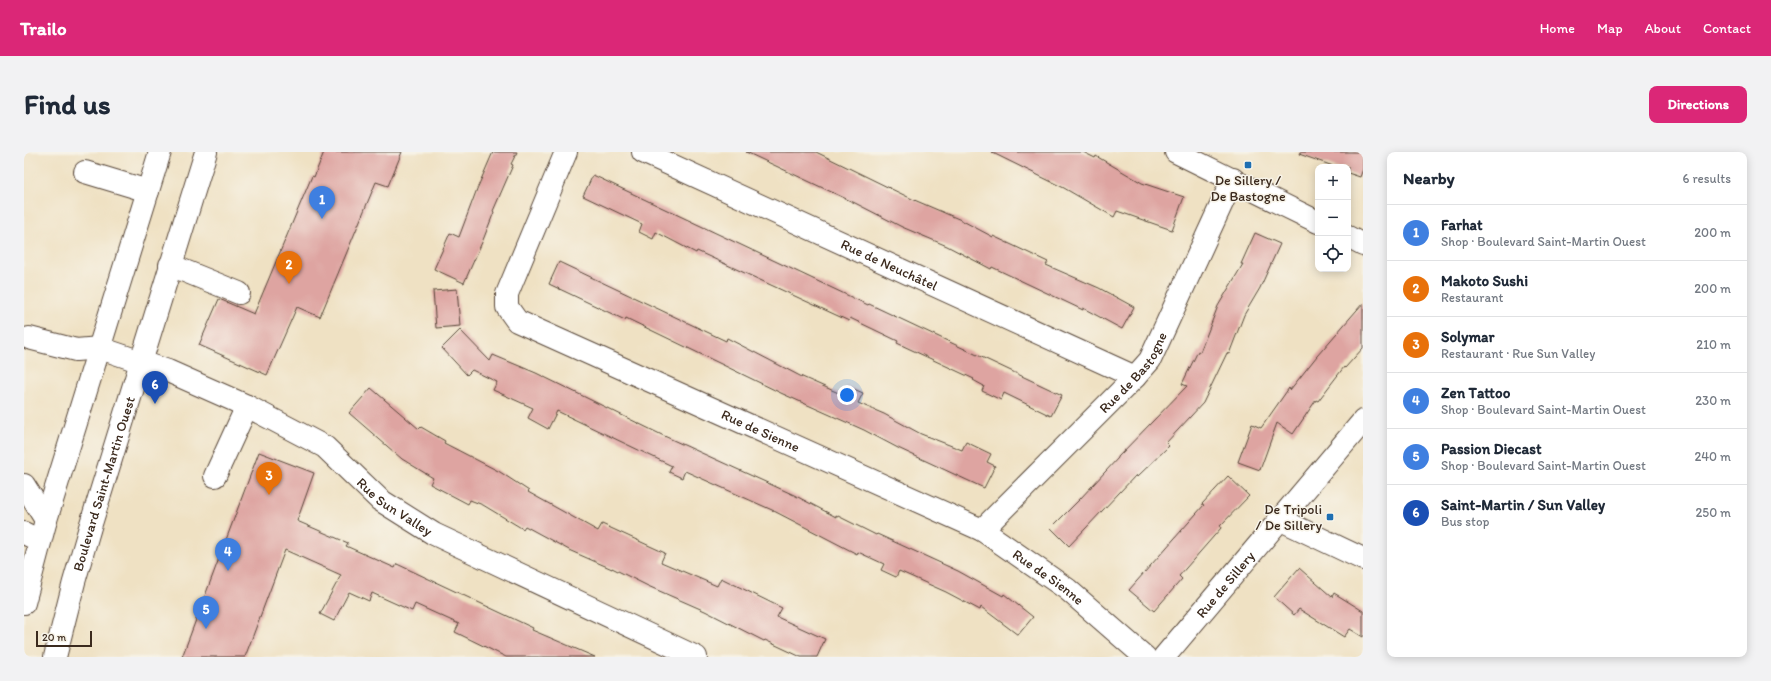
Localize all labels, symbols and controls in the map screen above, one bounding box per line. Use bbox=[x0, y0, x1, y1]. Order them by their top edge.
text: Trailo bbox=[20, 17, 67, 40]
text: Home bbox=[1540, 20, 1575, 37]
text: Map bbox=[1597, 20, 1623, 37]
text: About bbox=[1645, 20, 1681, 37]
text: Contact bbox=[1703, 20, 1751, 37]
button: Directions bbox=[1649, 86, 1747, 123]
text: Find us bbox=[24, 87, 111, 121]
marker: De Sillery / De Bastogne bbox=[1243, 160, 1253, 170]
map controls bbox=[1315, 164, 1351, 272]
button: + bbox=[1315, 164, 1351, 200]
text: Nearby bbox=[1403, 168, 1455, 188]
text: 6 results bbox=[1683, 171, 1731, 186]
place label: De Sillery / De Bastogne bbox=[1210, 172, 1286, 205]
pin: 1 bbox=[309, 186, 335, 219]
button: − bbox=[1315, 200, 1351, 236]
text: Farhat bbox=[1441, 216, 1483, 234]
text: 1 bbox=[1413, 225, 1419, 240]
text: 200 m bbox=[1694, 225, 1731, 240]
text: Shop · Boulevard Saint-Martin Ouest bbox=[1441, 234, 1646, 249]
street label: Rue de Neuchâtel bbox=[838, 236, 940, 295]
button: locate bbox=[1315, 236, 1351, 272]
pin: 2 bbox=[276, 251, 302, 284]
text: Makoto Sushi bbox=[1441, 272, 1528, 290]
text: 2 bbox=[1413, 281, 1419, 296]
text: 200 m bbox=[1694, 281, 1731, 296]
text: Restaurant bbox=[1441, 290, 1503, 305]
text: Solymar bbox=[1441, 328, 1494, 346]
street label: Rue de Bastogne bbox=[1096, 329, 1171, 417]
text: 3 bbox=[1412, 337, 1420, 352]
text: 210 m bbox=[1696, 337, 1731, 352]
text: Restaurant · Rue Sun Valley bbox=[1441, 346, 1595, 361]
pin: 6 bbox=[142, 371, 168, 404]
text: Zen Tattoo bbox=[1441, 384, 1510, 402]
your location bbox=[837, 385, 857, 405]
text: 4 bbox=[1412, 393, 1420, 408]
text: 230 m bbox=[1695, 393, 1731, 408]
street label: Boulevard Saint-Martin Ouest bbox=[70, 394, 139, 573]
text: Shop · Boulevard Saint-Martin Ouest bbox=[1441, 402, 1646, 417]
street label: Rue de Sienne bbox=[719, 406, 802, 456]
text: Passion Diecast bbox=[1441, 440, 1542, 458]
text: 5 bbox=[1413, 449, 1419, 464]
text: 240 m bbox=[1694, 449, 1731, 464]
text: Shop · Boulevard Saint-Martin Ouest bbox=[1441, 458, 1646, 473]
pin: 3 bbox=[256, 462, 282, 495]
street label: Rue Sun Valley bbox=[353, 474, 436, 540]
text: Saint-Martin / Sun Valley bbox=[1441, 496, 1605, 514]
place label: De Tripoli / De Sillery bbox=[1256, 501, 1322, 534]
text: 6 bbox=[1413, 505, 1419, 520]
text: 250 m bbox=[1695, 505, 1731, 520]
marker: De Tripoli / De Sillery bbox=[1325, 512, 1335, 522]
text: Bus stop bbox=[1441, 514, 1489, 529]
pin: 4 bbox=[215, 538, 241, 571]
street label: Rue de Sienne bbox=[1009, 546, 1087, 609]
street label: Rue de Sillery bbox=[1193, 548, 1259, 621]
pin: 5 bbox=[193, 596, 219, 629]
scale bar bbox=[36, 629, 92, 648]
text: 20 m bbox=[42, 631, 66, 644]

